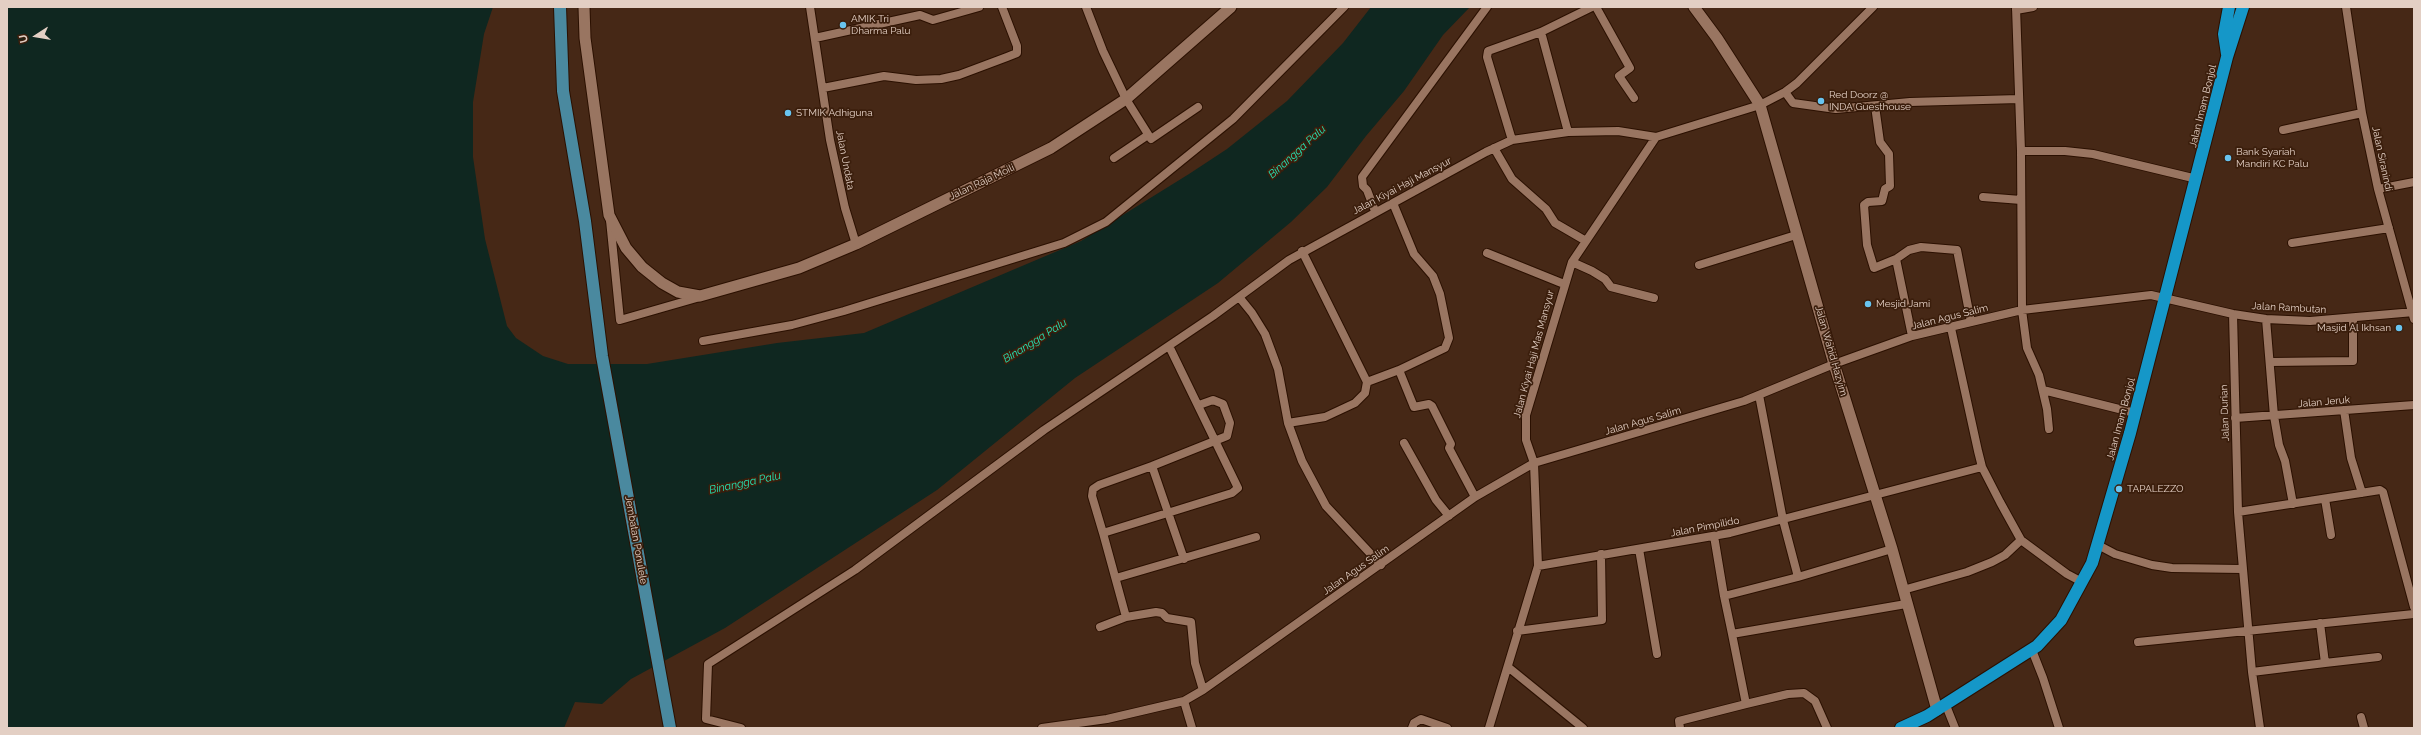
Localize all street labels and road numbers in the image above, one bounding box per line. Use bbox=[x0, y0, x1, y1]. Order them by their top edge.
street label: Jalan Imam Bonjol bbox=[2187, 63, 2219, 149]
street label: Jalan Siranindi bbox=[2369, 125, 2395, 193]
street label: Jalan Undata bbox=[833, 129, 857, 191]
street label: Jalan Kiyai Haji Mansyur bbox=[1351, 155, 1453, 217]
street label: Jalan Raja Moili bbox=[947, 162, 1017, 202]
street label: Jalan Kiyai Haji Mas Mansyur bbox=[1511, 289, 1557, 419]
street label: Jalan Rambutan bbox=[2251, 300, 2327, 316]
street label: Jalan Agus Salim bbox=[1910, 302, 1990, 332]
street label: Jalan Wahid Hazyim bbox=[1812, 304, 1850, 398]
street label: Jalan Imam Bonjol bbox=[2104, 376, 2138, 462]
street label: Jalan Durian bbox=[2218, 384, 2232, 442]
street label: Jalan Jeruk bbox=[2298, 394, 2350, 410]
street label: Jalan Agus Salim bbox=[1604, 404, 1682, 438]
street label: Jembatan Ponulele bbox=[622, 495, 650, 585]
street label: Jalan Pimpilido bbox=[1670, 514, 1740, 540]
street label: Jalan Agus Salim bbox=[1320, 543, 1392, 597]

